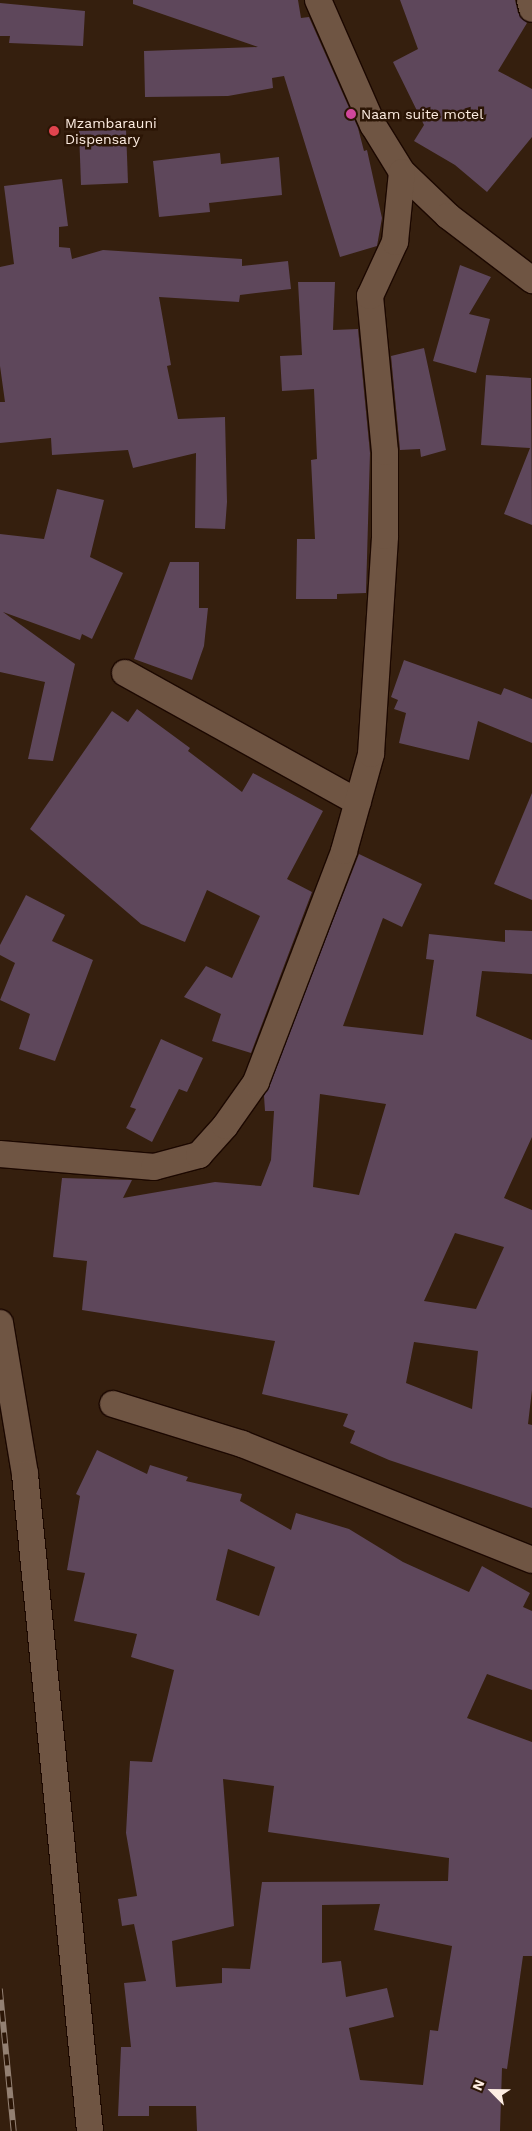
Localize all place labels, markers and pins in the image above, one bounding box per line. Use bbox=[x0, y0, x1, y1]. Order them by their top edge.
place label: Naam suite motel bbox=[361, 106, 483, 122]
marker: Naam suite motel bbox=[345, 108, 357, 120]
place label: Mzambarauni Dispensary bbox=[65, 115, 157, 148]
marker: Mzambarauni Dispensary bbox=[47, 124, 61, 138]

